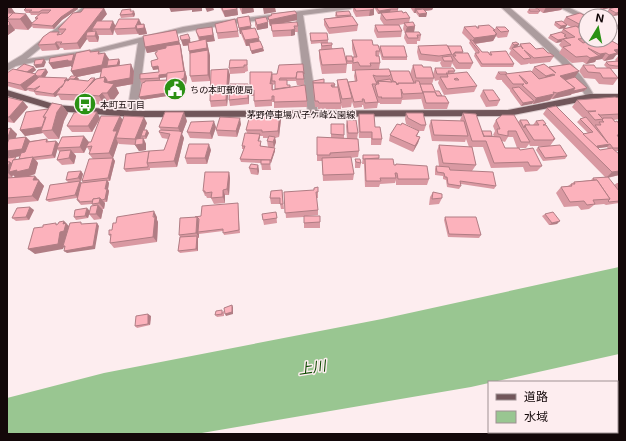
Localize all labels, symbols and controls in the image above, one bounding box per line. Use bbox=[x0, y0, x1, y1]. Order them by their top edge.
north arrow bbox=[578, 8, 618, 48]
text: N bbox=[594, 11, 605, 26]
public building icon: ちの本町郵便局 bbox=[162, 76, 188, 102]
place label: ちの本町郵便局 bbox=[190, 84, 253, 95]
bus stop icon: 本町五丁目 bbox=[72, 91, 98, 117]
place label: 本町五丁目 bbox=[100, 99, 145, 110]
street label: 茅野停車場八子ケ峰公園線 bbox=[247, 109, 356, 120]
water label: 上川 bbox=[297, 356, 329, 378]
legend bbox=[488, 381, 618, 433]
text: 道路 bbox=[524, 389, 548, 404]
text: 水域 bbox=[524, 409, 548, 424]

